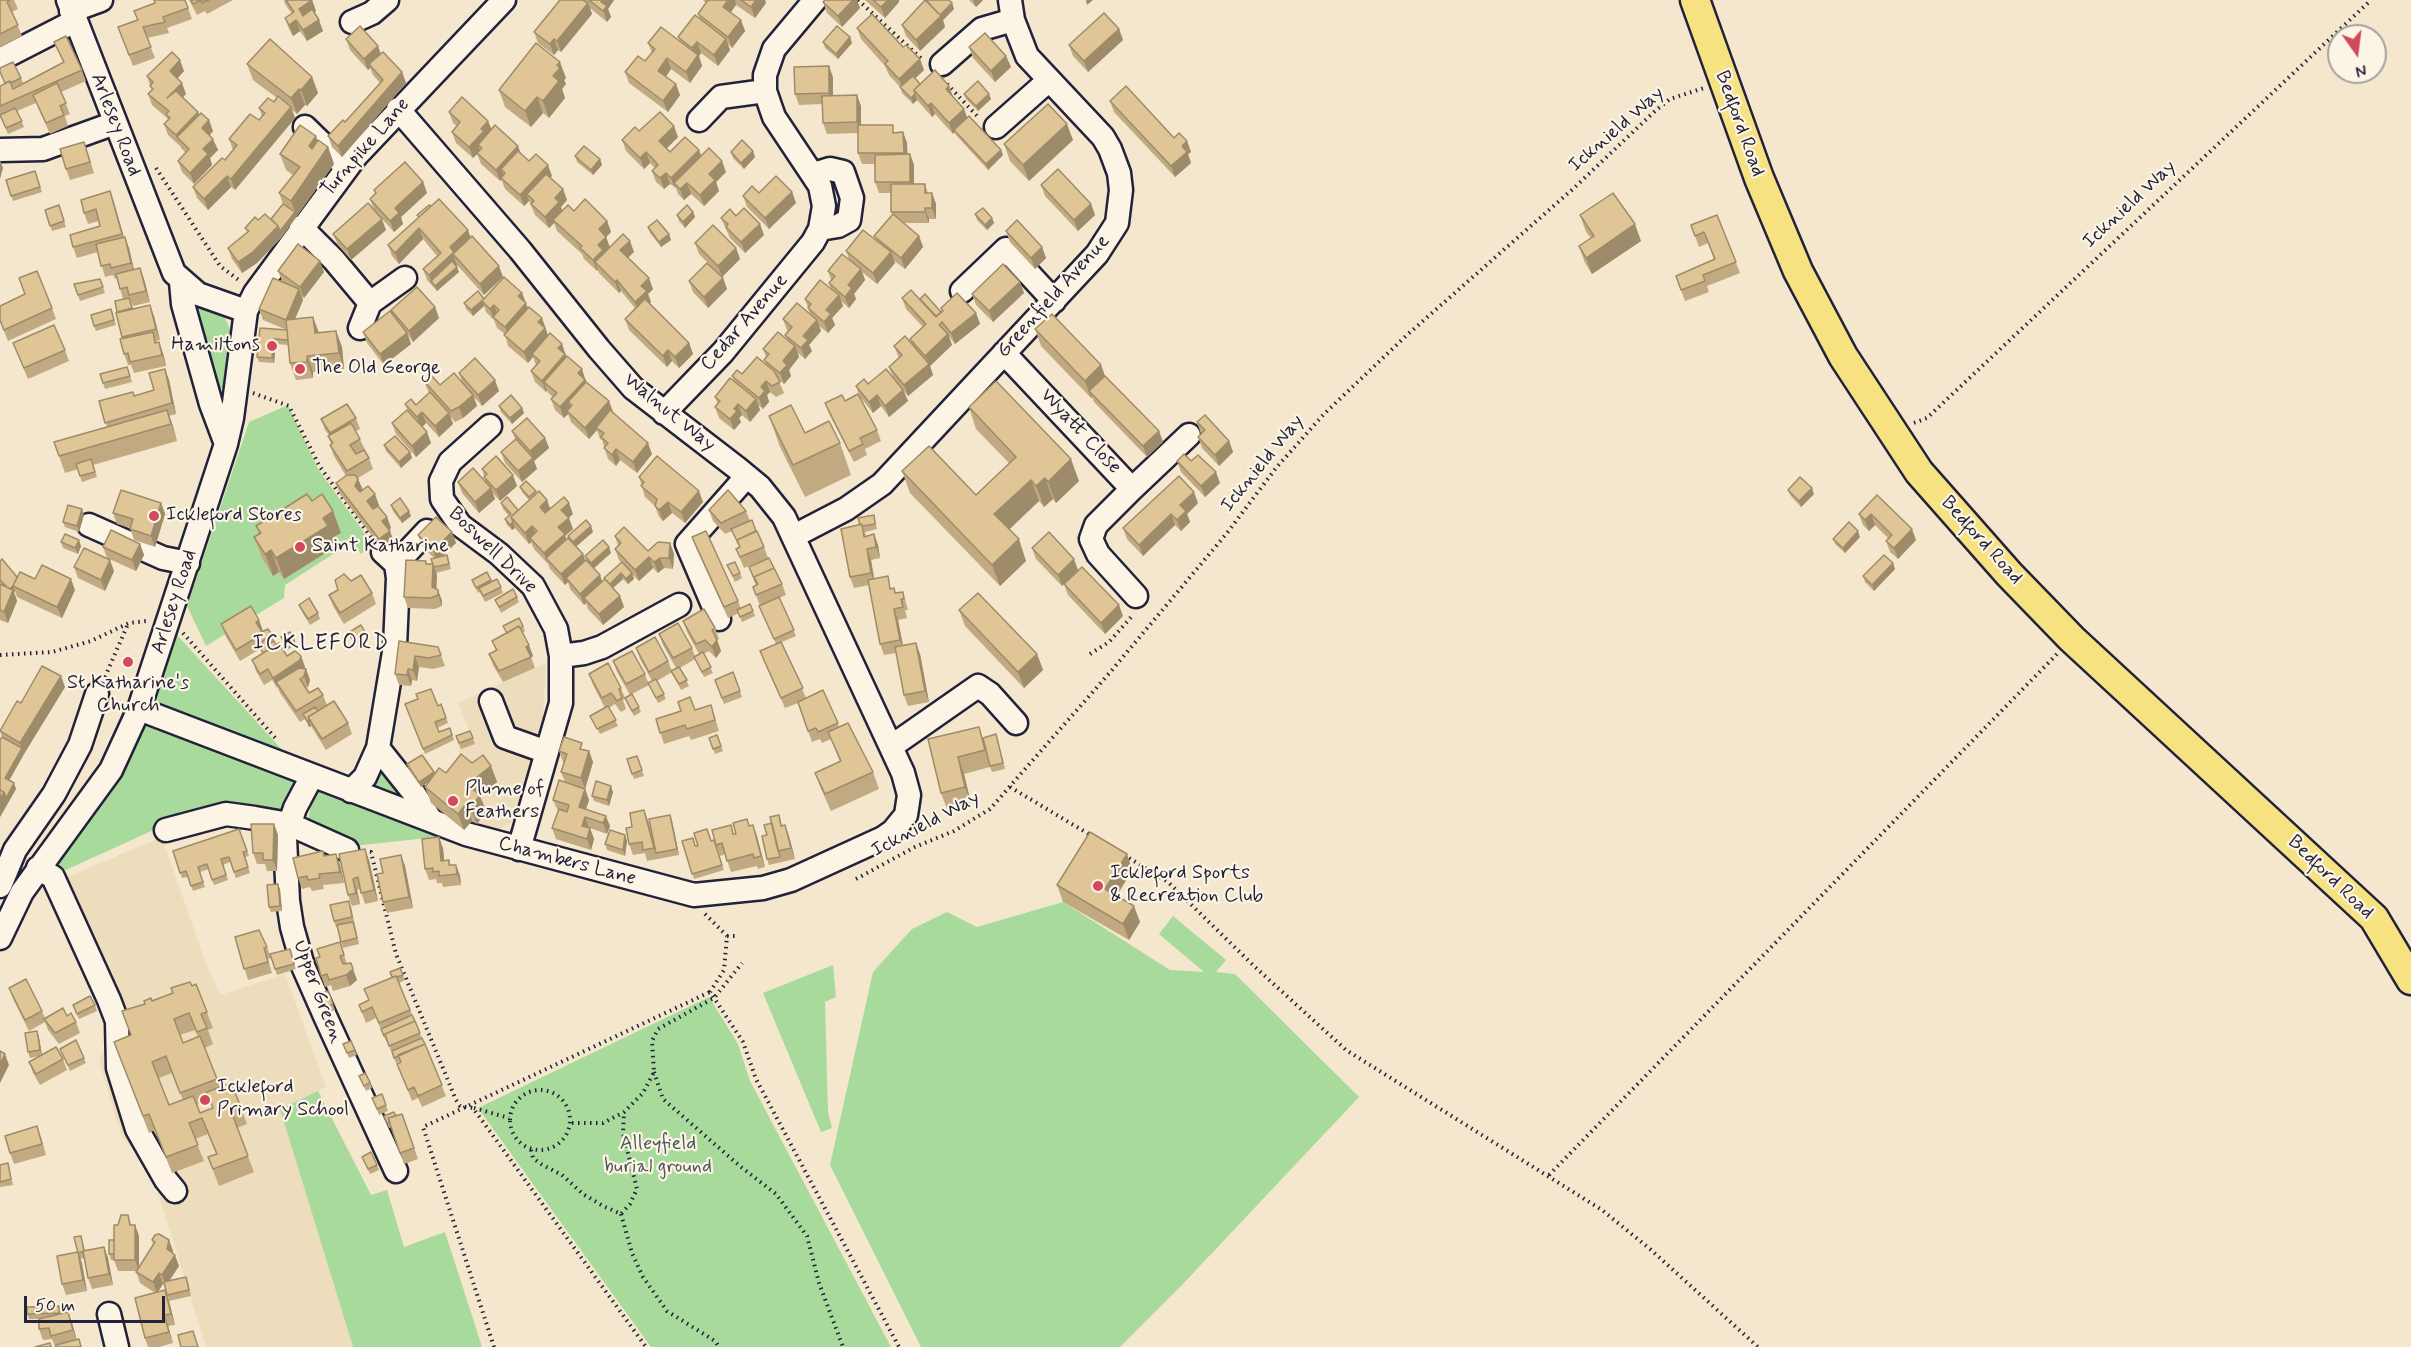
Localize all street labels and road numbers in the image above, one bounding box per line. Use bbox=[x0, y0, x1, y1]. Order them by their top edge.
street label: Bedford Road bbox=[1709, 68, 1769, 180]
street label: Arlesey Road bbox=[84, 70, 146, 180]
street label: Icknield Way bbox=[1564, 82, 1670, 178]
street label: Turnpike Lane bbox=[316, 94, 416, 202]
street label: Icknield Way bbox=[2078, 156, 2182, 254]
street label: Greenfield Avenue bbox=[992, 230, 1116, 364]
street label: Cedar Avenue bbox=[696, 269, 794, 377]
street label: Walnut Way bbox=[618, 369, 720, 457]
street label: Wyatt Close bbox=[1034, 384, 1126, 480]
street label: Icknield Way bbox=[1216, 410, 1310, 518]
street label: Bedford Road bbox=[1935, 492, 2027, 590]
street label: Boswell Drive bbox=[443, 503, 541, 599]
street label: Arlesey Road bbox=[147, 547, 203, 657]
street label: Icknield Way bbox=[868, 787, 984, 863]
street label: Bedford Road bbox=[2282, 831, 2378, 925]
street label: Chambers Lane bbox=[496, 832, 638, 892]
street label: Upper Green bbox=[286, 937, 348, 1047]

